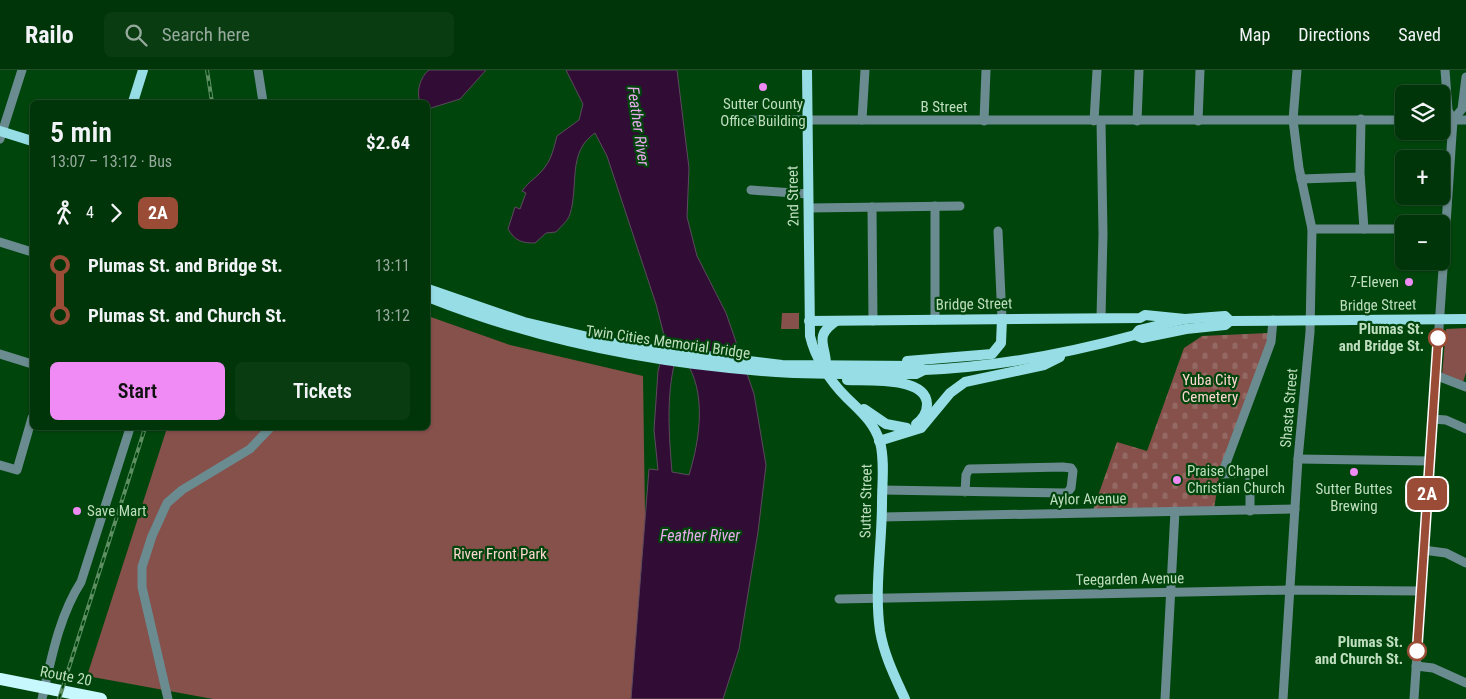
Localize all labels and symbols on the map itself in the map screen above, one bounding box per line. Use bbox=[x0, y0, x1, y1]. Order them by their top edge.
marker: Sutter County Office Building bbox=[757, 81, 769, 93]
water label: Feather River bbox=[624, 85, 654, 168]
place label: Sutter County Office Building bbox=[720, 95, 806, 130]
street label: B Street bbox=[921, 98, 967, 116]
street label: 2nd Street bbox=[783, 165, 803, 227]
place label: 7-Eleven bbox=[1349, 273, 1399, 291]
marker: 7-Eleven bbox=[1403, 276, 1415, 288]
street label: Bridge Street bbox=[936, 294, 1012, 314]
street label: Bridge Street bbox=[1340, 295, 1416, 315]
place label: Plumas St. and Bridge St. bbox=[1339, 320, 1424, 355]
street label: Twin Cities Memorial Bridge bbox=[585, 322, 751, 362]
marker: Plumas St. and Bridge St. bbox=[1428, 328, 1448, 348]
street label: Shasta Street bbox=[1277, 368, 1301, 448]
park label: Yuba City Cemetery bbox=[1182, 371, 1238, 406]
place label: Praise Chapel Christian Church bbox=[1187, 462, 1285, 497]
street label: Sutter Street bbox=[856, 464, 876, 538]
marker: Sutter Buttes Brewing bbox=[1348, 466, 1360, 478]
marker: Praise Chapel Christian Church bbox=[1171, 474, 1183, 486]
line badge: 2A bbox=[1404, 478, 1450, 510]
place label: Sutter Buttes Brewing bbox=[1315, 480, 1393, 515]
street label: Aylor Avenue bbox=[1049, 489, 1127, 509]
place label: Save Mart bbox=[87, 502, 147, 520]
marker: Save Mart bbox=[71, 505, 83, 517]
water label: Feather River bbox=[660, 526, 741, 545]
park label: River Front Park bbox=[453, 545, 547, 563]
street label: Teegarden Avenue bbox=[1076, 569, 1184, 589]
place label: Plumas St. and Church St. bbox=[1315, 633, 1403, 668]
marker: Plumas St. and Church St. bbox=[1407, 641, 1427, 661]
street label: Route 20 bbox=[39, 662, 93, 690]

